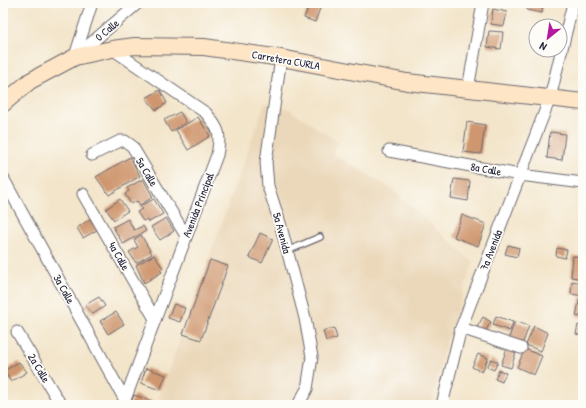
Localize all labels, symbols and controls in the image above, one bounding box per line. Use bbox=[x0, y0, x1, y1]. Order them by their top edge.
street label: 0 Calle bbox=[92, 16, 122, 44]
north arrow bbox=[528, 18, 568, 58]
text: N bbox=[537, 39, 549, 54]
street label: Carretera CURLA bbox=[251, 47, 322, 73]
street label: 5a Calle bbox=[133, 155, 161, 189]
street label: 8a Calle bbox=[469, 159, 503, 179]
street label: Avenida Principal bbox=[179, 171, 217, 239]
street label: 5a Avenida bbox=[270, 211, 294, 256]
street label: 7a Avenida bbox=[477, 227, 505, 272]
street label: 4a Calle bbox=[105, 239, 133, 273]
street label: 3a Calle bbox=[50, 272, 78, 307]
street label: 2a Calle bbox=[25, 351, 53, 386]

